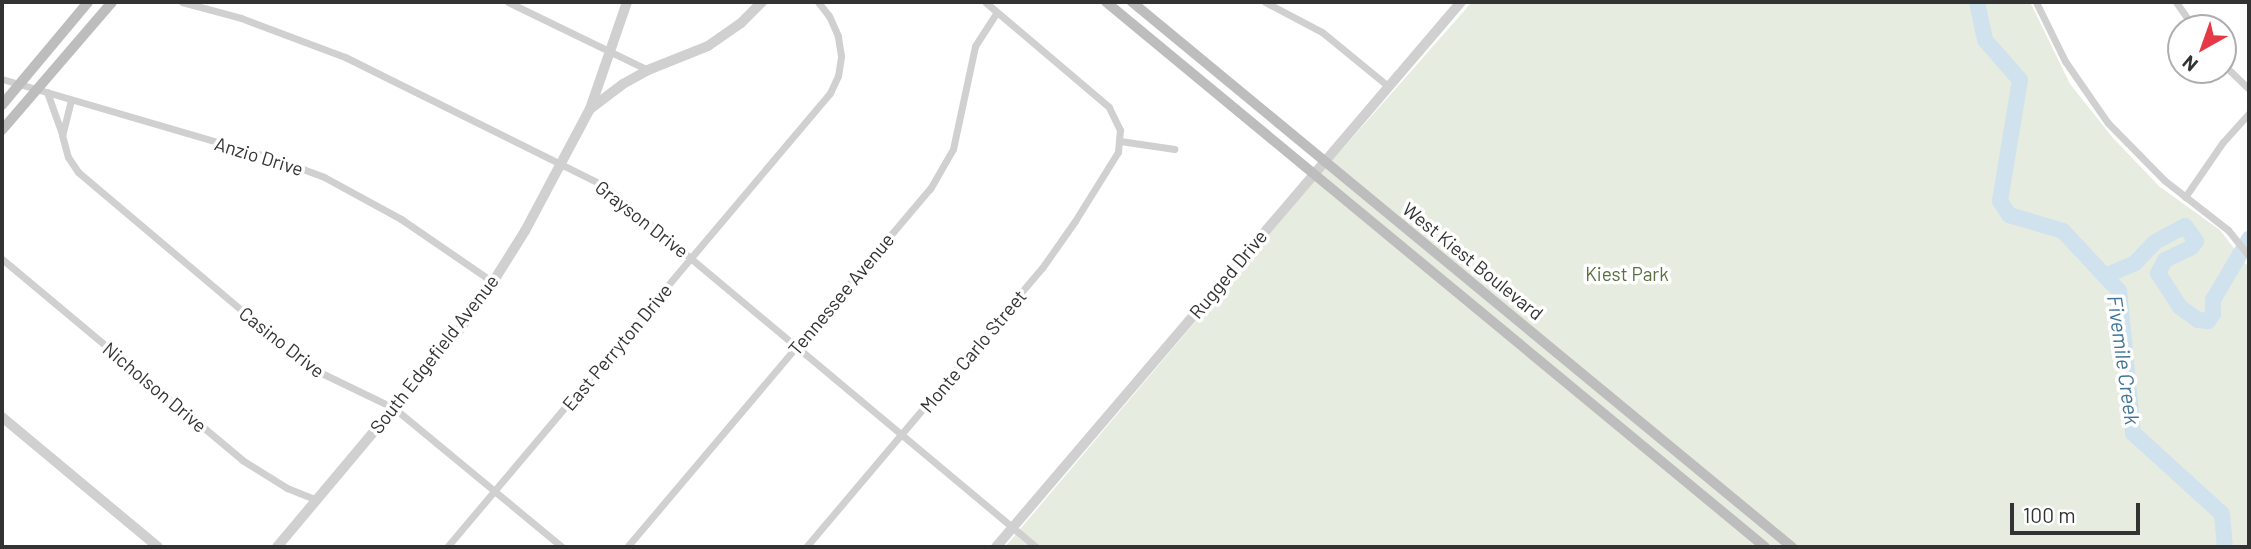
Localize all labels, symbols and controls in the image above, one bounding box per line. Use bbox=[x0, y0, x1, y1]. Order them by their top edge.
north arrow bbox=[2167, 14, 2237, 84]
text: N bbox=[2177, 51, 2202, 77]
street label: Anzio Drive bbox=[212, 132, 306, 180]
street label: Grayson Drive bbox=[591, 175, 693, 263]
street label: West Kiest Boulevard bbox=[1398, 197, 1548, 325]
street label: Rugged Drive bbox=[1184, 225, 1272, 323]
street label: Tennessee Avenue bbox=[783, 228, 899, 360]
park label: Kiest Park bbox=[1585, 263, 1669, 285]
street label: South Edgefield Avenue bbox=[365, 270, 503, 438]
street label: East Perryton Drive bbox=[557, 279, 677, 415]
street label: Monte Carlo Street bbox=[915, 285, 1031, 417]
water label: Fivemile Creek bbox=[2102, 294, 2146, 426]
street label: Casino Drive bbox=[235, 302, 329, 382]
street label: Nicholson Drive bbox=[99, 337, 211, 437]
scale bar bbox=[2013, 490, 2142, 534]
text: 100 m bbox=[2023, 502, 2076, 527]

